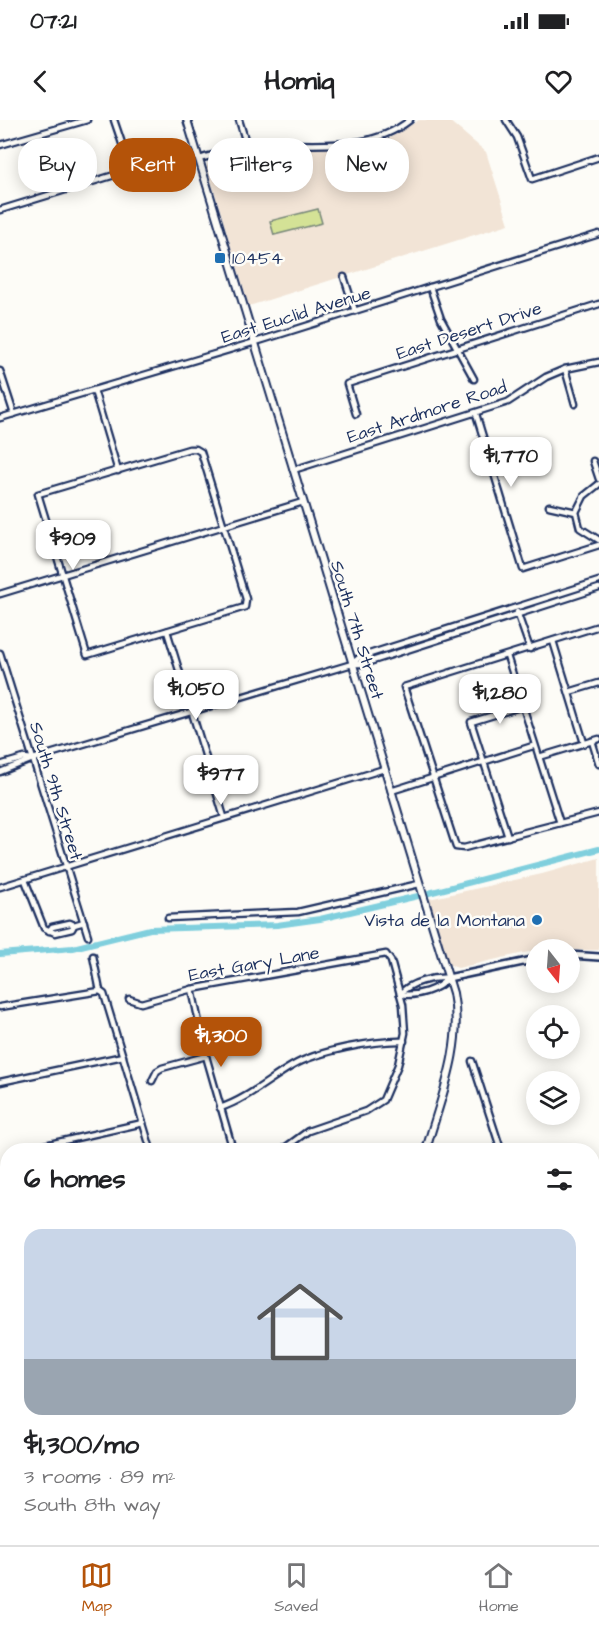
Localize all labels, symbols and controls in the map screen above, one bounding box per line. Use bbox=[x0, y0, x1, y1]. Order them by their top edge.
text: 07:21 bbox=[30, 6, 77, 37]
text: Homiq bbox=[264, 62, 335, 100]
icon: back bbox=[24, 65, 57, 98]
icon: heart bbox=[542, 65, 575, 98]
chip: Buy bbox=[18, 138, 97, 192]
chip: Rent bbox=[109, 138, 196, 192]
chip: Filters bbox=[208, 138, 313, 192]
chip: New bbox=[325, 138, 409, 192]
place label: 10454 bbox=[232, 246, 283, 271]
marker: 10454 bbox=[213, 251, 227, 265]
street label: East Euclid Avenue bbox=[218, 280, 374, 350]
street label: East Desert Drive bbox=[393, 296, 545, 366]
street label: East Ardmore Road bbox=[344, 374, 510, 450]
pin: $1,770 bbox=[462, 437, 560, 488]
text: $1,770 bbox=[484, 442, 538, 470]
pin: $909 bbox=[37, 520, 109, 571]
text: $909 bbox=[50, 525, 96, 553]
street label: South 7th Street bbox=[324, 557, 390, 703]
pin: $1,050 bbox=[147, 670, 245, 721]
pin: $1,280 bbox=[451, 674, 549, 725]
text: $1,050 bbox=[168, 675, 224, 703]
text: $1,280 bbox=[473, 679, 527, 707]
street label: South 9th Street bbox=[23, 719, 89, 864]
pin: $977 bbox=[185, 755, 257, 806]
text: $977 bbox=[197, 760, 245, 788]
place label: Vista de la Montana bbox=[364, 908, 525, 933]
marker: Vista de la Montana bbox=[530, 913, 544, 927]
north arrow bbox=[526, 939, 580, 993]
map controls bbox=[526, 939, 580, 1125]
street label: East Gary Lane bbox=[187, 940, 322, 989]
button: locate bbox=[526, 1005, 580, 1059]
pin: $1,300 bbox=[172, 1017, 270, 1068]
text: $1,300 bbox=[195, 1022, 247, 1050]
button: layers bbox=[526, 1071, 580, 1125]
text: 6 homes bbox=[24, 1161, 126, 1197]
icon: filters bbox=[543, 1163, 576, 1196]
icon: home bbox=[246, 1268, 354, 1376]
text: $1,300/mo bbox=[24, 1427, 139, 1463]
text: 3 rooms · 89 m² bbox=[24, 1463, 176, 1491]
text: South 8th way bbox=[24, 1491, 161, 1519]
tab: Map bbox=[80, 1559, 113, 1617]
tab: Saved bbox=[274, 1559, 318, 1617]
tab: Home bbox=[479, 1559, 519, 1617]

